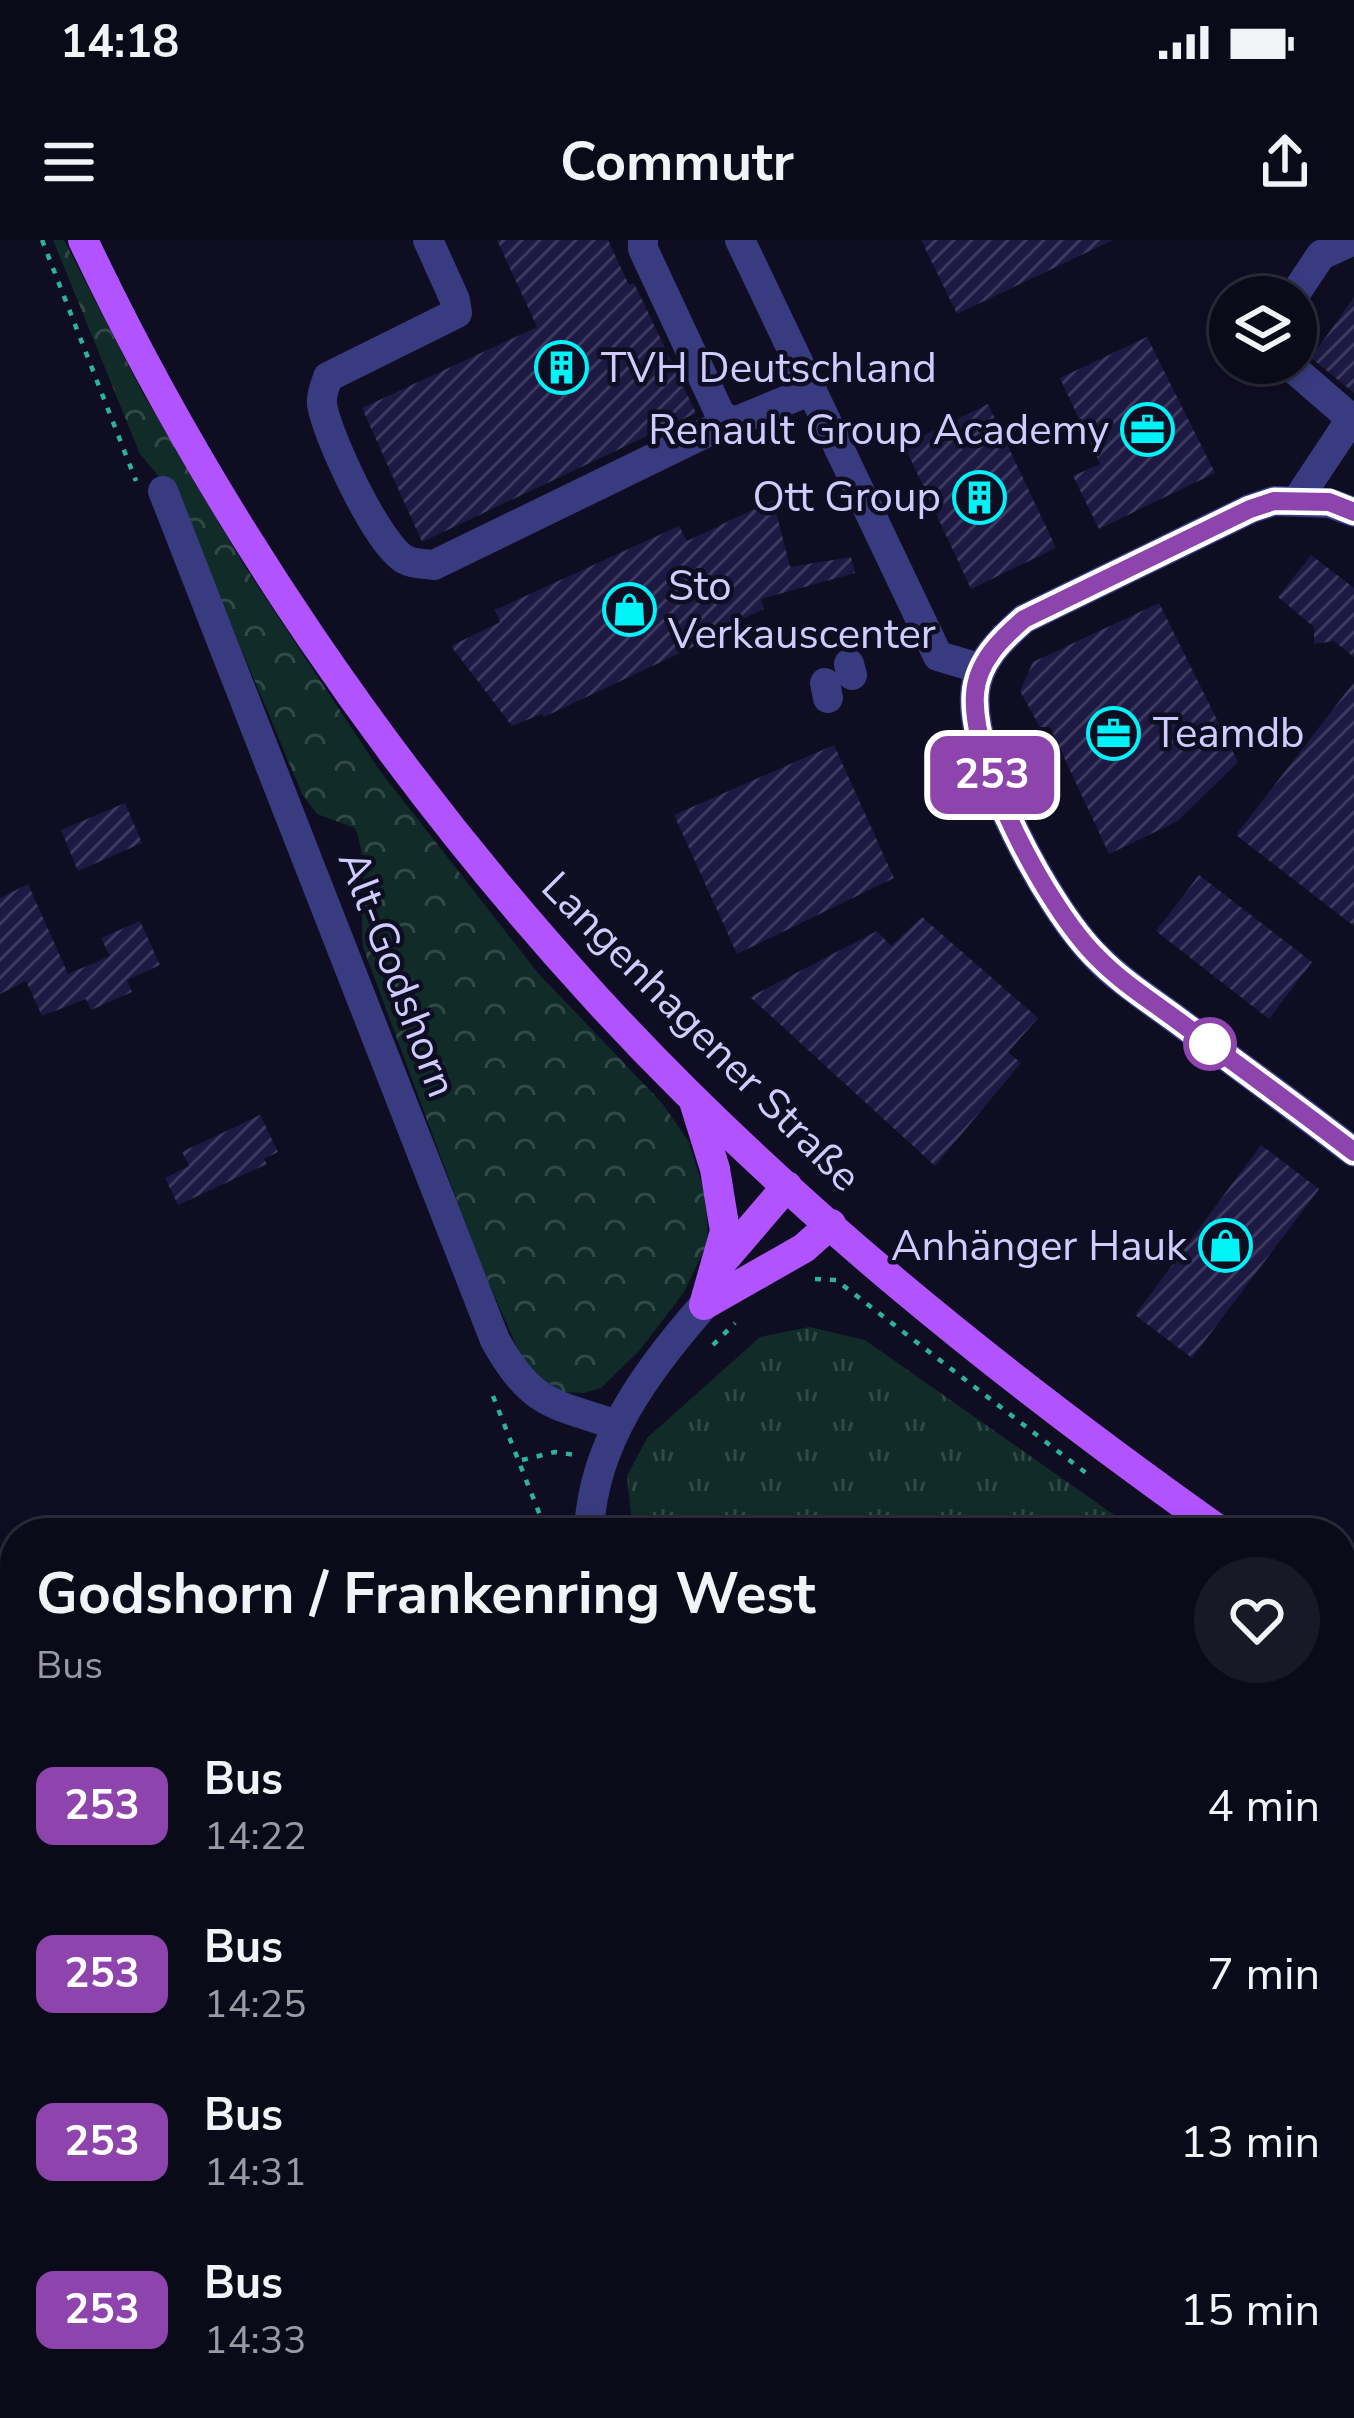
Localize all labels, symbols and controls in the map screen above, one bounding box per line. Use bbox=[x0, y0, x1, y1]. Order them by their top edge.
text: 14:18 bbox=[60, 12, 179, 73]
text: Commutr bbox=[560, 125, 794, 199]
icon: menu bbox=[36, 129, 102, 195]
icon: share bbox=[1252, 129, 1318, 195]
map controls bbox=[1209, 276, 1317, 384]
button: layers bbox=[1209, 276, 1317, 384]
building icon: TVH Deutschland bbox=[534, 340, 590, 396]
place label: TVH Deutschland bbox=[601, 340, 937, 397]
place label: Renault Group Academy bbox=[648, 402, 1109, 459]
office icon: Renault Group Academy bbox=[1120, 402, 1176, 458]
place label: Ott Group bbox=[752, 469, 941, 526]
building icon: Ott Group bbox=[952, 469, 1008, 525]
place label: Sto Verkauscenter bbox=[667, 558, 936, 663]
shop icon: Sto Verkauscenter bbox=[601, 582, 657, 638]
office icon: Teamdb bbox=[1086, 705, 1142, 761]
place label: Teamdb bbox=[1153, 705, 1305, 762]
line badge: 253 bbox=[923, 736, 1061, 814]
text: 253 bbox=[954, 746, 1030, 803]
street label: Alt-Godshorn bbox=[324, 843, 470, 1105]
street label: Langenhagener Straße bbox=[529, 860, 873, 1204]
unlabelled marker bbox=[1185, 1019, 1235, 1069]
place label: Anhänger Hauk bbox=[891, 1218, 1188, 1275]
shop icon: Anhänger Hauk bbox=[1198, 1218, 1254, 1274]
text: Godshorn / Frankenring West bbox=[36, 1555, 816, 1633]
button: heart bbox=[1194, 1557, 1320, 1683]
text: Bus bbox=[36, 1639, 103, 1692]
text: Bus bbox=[204, 1749, 283, 1810]
text: 4 min bbox=[1207, 1776, 1320, 1837]
text: 253 bbox=[64, 1777, 140, 1834]
text: 14:22 bbox=[204, 1810, 307, 1863]
text: Bus bbox=[204, 1917, 283, 1978]
text: 7 min bbox=[1207, 1944, 1320, 2005]
text: 253 bbox=[64, 1945, 140, 2002]
text: 14:25 bbox=[204, 1978, 307, 2031]
text: Bus bbox=[204, 2085, 283, 2146]
text: 13 min bbox=[1180, 2112, 1320, 2173]
text: 253 bbox=[64, 2113, 140, 2170]
text: 14:31 bbox=[204, 2146, 307, 2199]
text: Bus bbox=[204, 2253, 283, 2314]
text: 15 min bbox=[1180, 2280, 1320, 2341]
text: 253 bbox=[64, 2281, 140, 2338]
text: 14:33 bbox=[204, 2314, 307, 2367]

